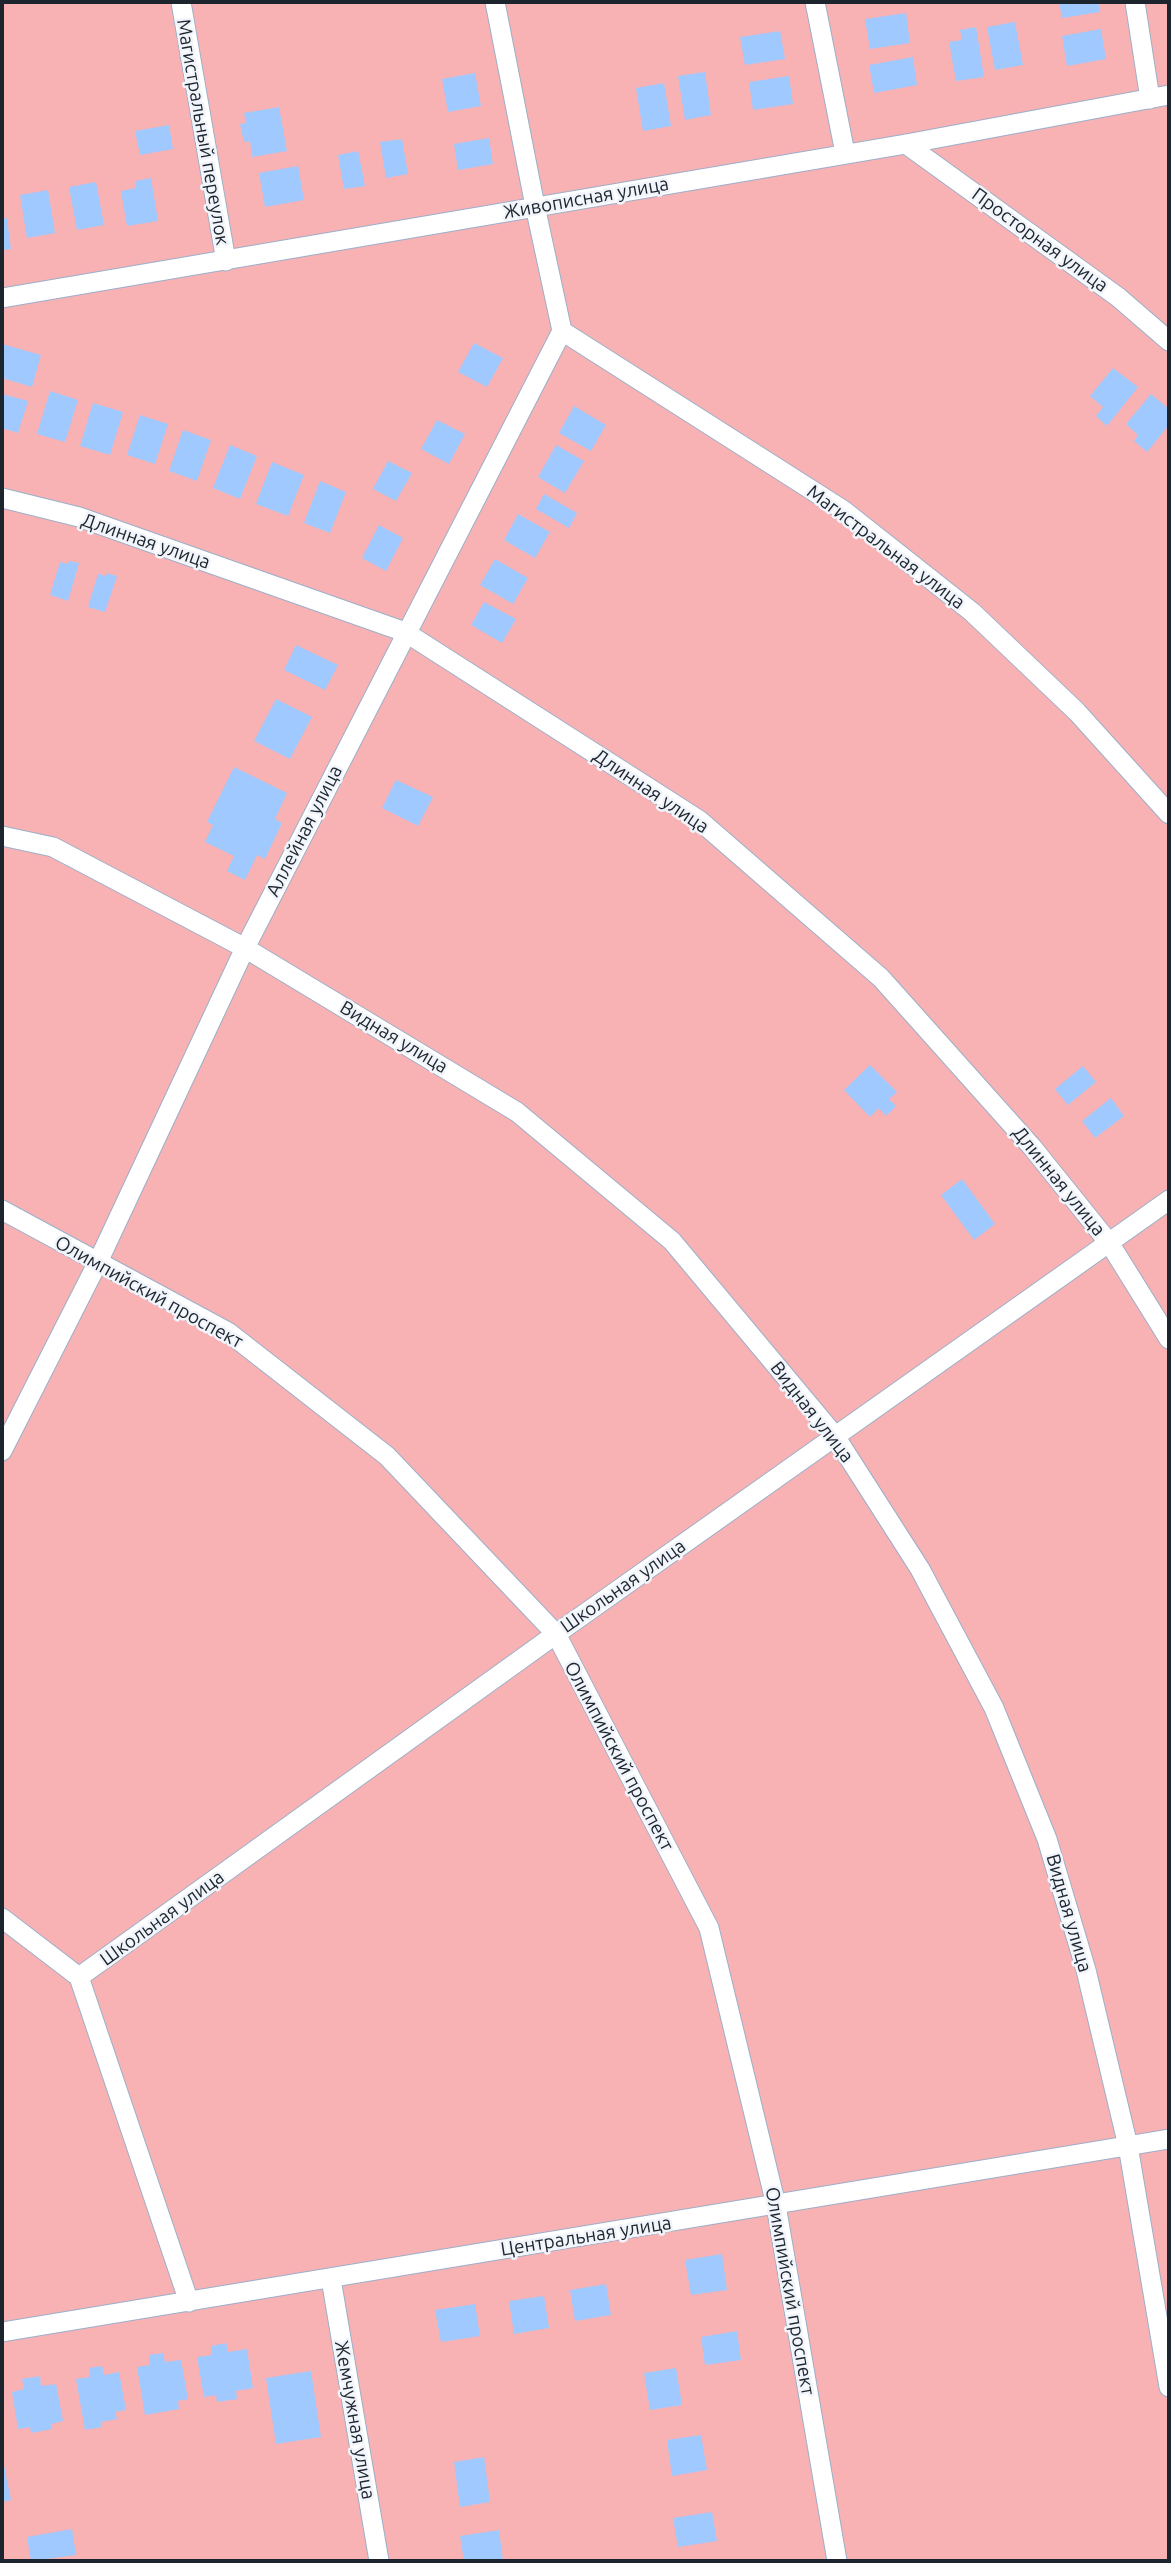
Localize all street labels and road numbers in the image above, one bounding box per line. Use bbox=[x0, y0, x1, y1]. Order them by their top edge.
street label: Магистральный переулок bbox=[172, 17, 234, 247]
street label: Живописная улица bbox=[501, 172, 671, 224]
street label: Просторная улица bbox=[968, 183, 1112, 297]
street label: Магистральная улица bbox=[802, 480, 970, 614]
street label: Длинная улица bbox=[79, 508, 213, 574]
street label: Длинная улица bbox=[589, 744, 713, 838]
street label: Аллейная улица bbox=[261, 762, 347, 900]
street label: Видная улица bbox=[336, 996, 452, 1078]
street label: Длинная улица bbox=[1008, 1122, 1110, 1240]
street label: Олимпийский проспект bbox=[51, 1231, 247, 1353]
street label: Видная улица bbox=[765, 1357, 859, 1467]
street label: Школьная улица bbox=[556, 1534, 690, 1638]
street label: Олимпийский проспект bbox=[559, 1657, 679, 1855]
street label: Видная улица bbox=[1041, 1851, 1097, 1975]
street label: Школьная улица bbox=[96, 1865, 228, 1971]
street label: Олимпийский проспект bbox=[760, 2185, 820, 2397]
street label: Центральная улица bbox=[499, 2211, 673, 2261]
street label: Жемчужная улица bbox=[330, 2339, 380, 2501]

